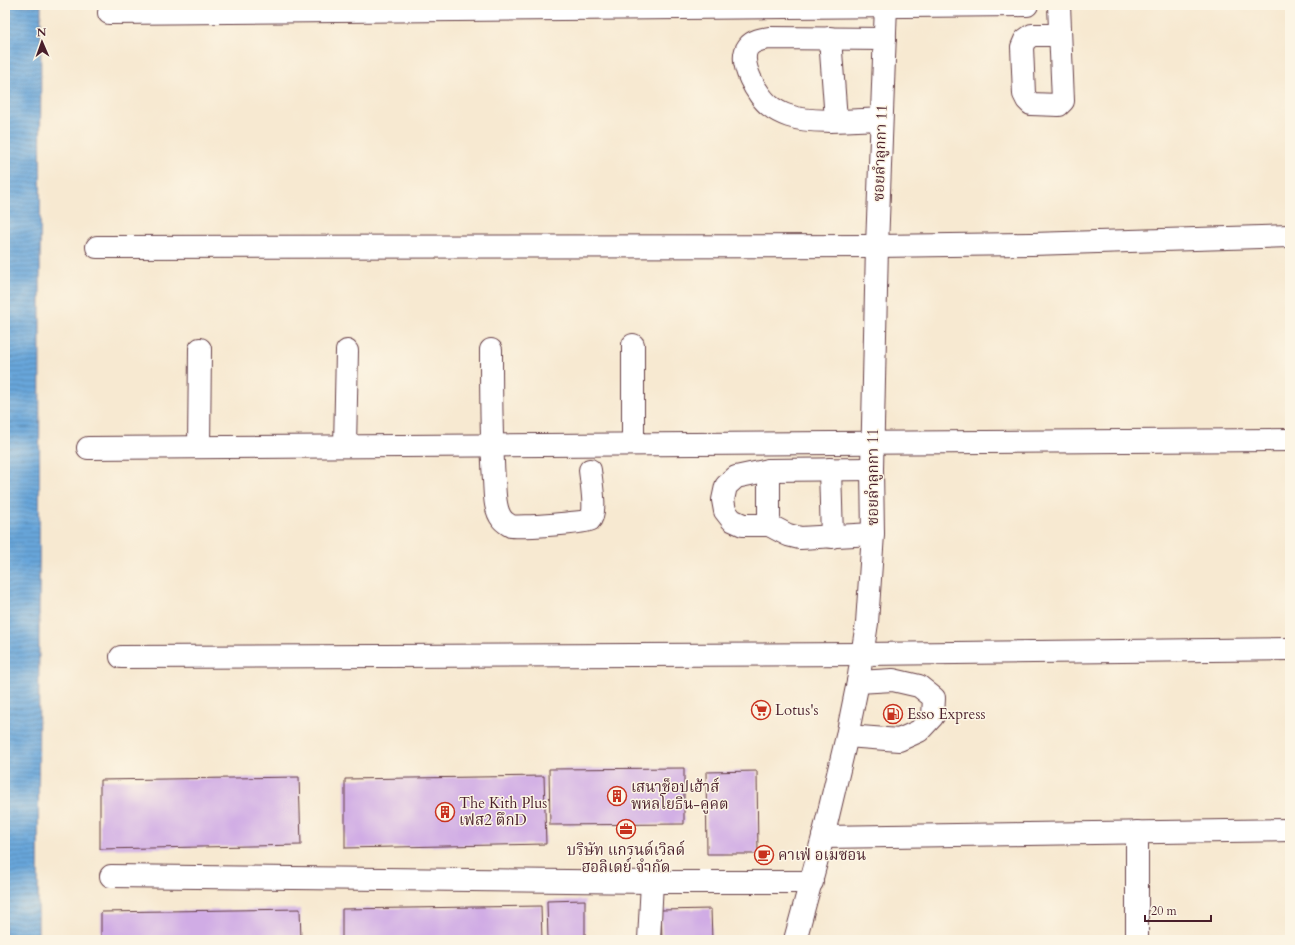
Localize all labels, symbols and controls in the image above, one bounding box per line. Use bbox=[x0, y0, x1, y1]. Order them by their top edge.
north arrow bbox=[22, 22, 62, 62]
text: N bbox=[37, 25, 47, 40]
street label: ซอยลำลูกกา 11 bbox=[868, 104, 892, 202]
street label: ซอยลำลูกกา 11 bbox=[863, 428, 883, 526]
supermarket icon: Lotus's bbox=[750, 699, 772, 721]
place label: Lotus's bbox=[775, 700, 819, 720]
fuel station icon: Esso Express bbox=[882, 703, 904, 725]
place label: Esso Express bbox=[907, 704, 985, 724]
place label: เสนาช็อปเฮ้าส์ พหลโยธิน-คูคต bbox=[631, 777, 729, 814]
building icon: เสนาช็อปเฮ้าส์ พหลโยธิน-คูคต bbox=[606, 785, 628, 807]
place label: The Kith Plus เฟส2 ตึกD bbox=[459, 793, 547, 830]
building icon: The Kith Plus เฟส2 ตึกD bbox=[434, 801, 456, 823]
office icon: บริษัท แกรนด์เวิลด์ ฮอลิเดย์ จำกัด bbox=[615, 818, 637, 840]
place label: บริษัท แกรนด์เวิลด์ ฮอลิเดย์ จำกัด bbox=[567, 840, 685, 877]
cafe icon: คาเฟ่ อเมซอน bbox=[753, 844, 775, 866]
place label: คาเฟ่ อเมซอน bbox=[778, 845, 866, 865]
scale bar bbox=[1145, 897, 1211, 923]
text: 20 m bbox=[1151, 903, 1178, 919]

